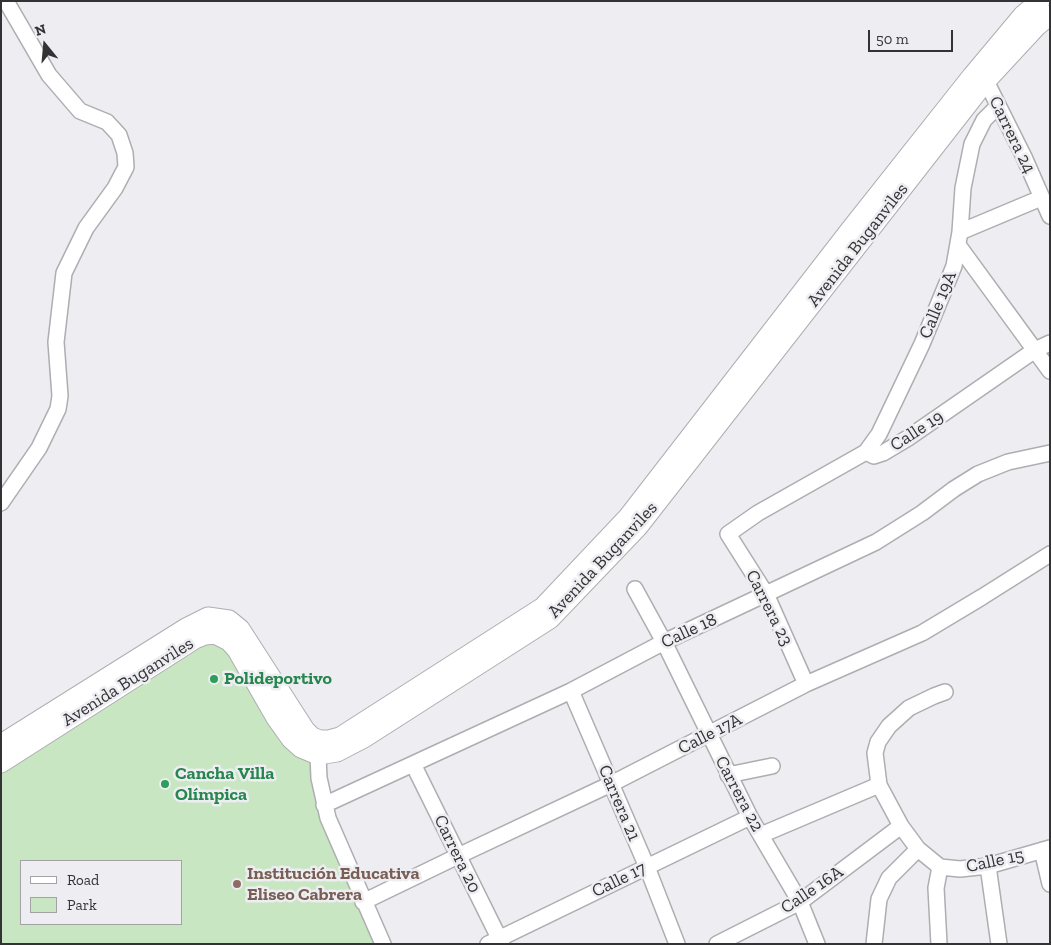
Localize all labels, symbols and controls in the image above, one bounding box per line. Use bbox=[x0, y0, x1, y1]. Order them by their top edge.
north arrow bbox=[20, 20, 70, 70]
text: N bbox=[33, 20, 48, 40]
scale bar bbox=[871, 20, 956, 52]
text: 50 m bbox=[876, 30, 909, 48]
street label: Carrera 24 bbox=[984, 93, 1040, 177]
street label: Avenida Buganviles bbox=[803, 179, 913, 311]
street label: Calle 19A bbox=[915, 268, 961, 342]
street label: Calle 19 bbox=[886, 406, 948, 456]
street label: Avenida Buganviles bbox=[544, 497, 662, 623]
street label: Carrera 23 bbox=[741, 566, 797, 650]
street label: Calle 18 bbox=[658, 609, 720, 653]
street label: Avenida Buganviles bbox=[58, 633, 198, 731]
place label: Polideportivo bbox=[224, 668, 332, 690]
marker: Polideportivo bbox=[208, 673, 220, 685]
street label: Calle 17A bbox=[675, 709, 745, 759]
street label: Carrera 22 bbox=[710, 752, 768, 836]
street label: Carrera 21 bbox=[593, 762, 645, 844]
place label: Cancha Villa Olímpica bbox=[175, 763, 274, 806]
marker: Cancha Villa Olímpica bbox=[159, 778, 171, 790]
street label: Carrera 20 bbox=[429, 812, 485, 896]
street label: Calle 15 bbox=[964, 844, 1026, 878]
street label: Calle 17 bbox=[588, 858, 650, 902]
legend bbox=[20, 860, 182, 925]
street label: Calle 16A bbox=[777, 861, 847, 919]
place label: Institución Educativa Eliseo Cabrera bbox=[247, 863, 420, 906]
text: Road bbox=[67, 871, 99, 889]
marker: Institución Educativa Eliseo Cabrera bbox=[231, 878, 243, 890]
text: Park bbox=[67, 896, 97, 914]

